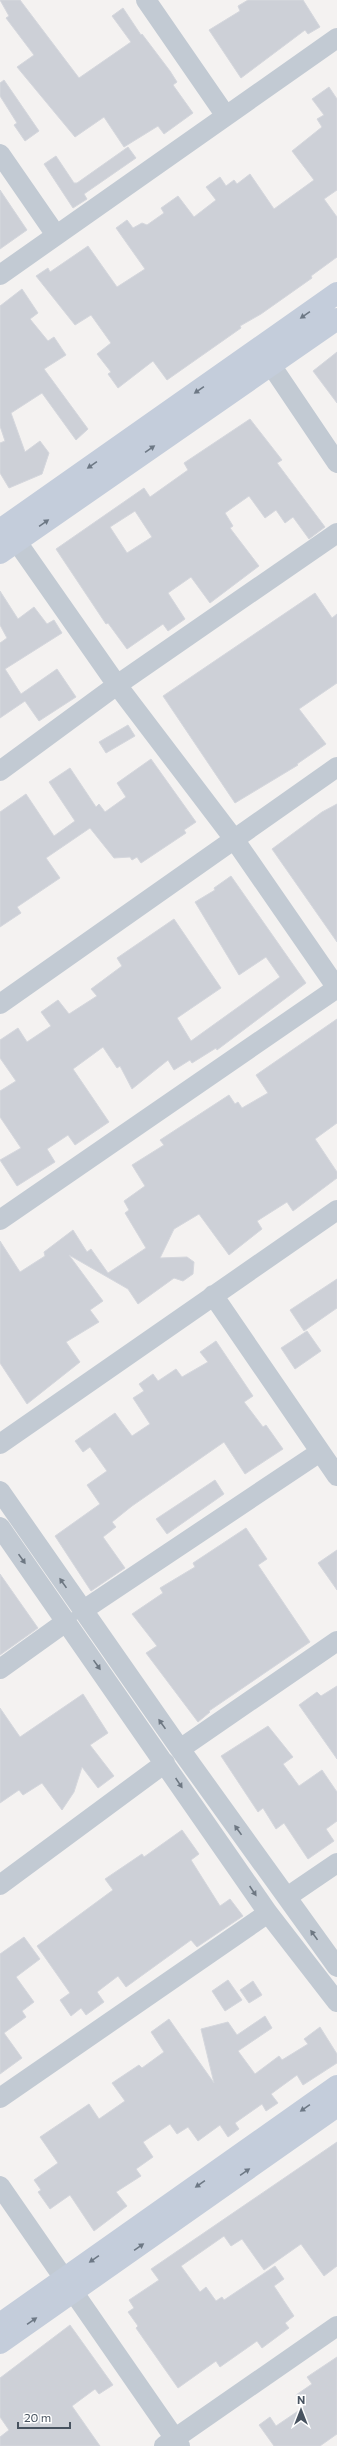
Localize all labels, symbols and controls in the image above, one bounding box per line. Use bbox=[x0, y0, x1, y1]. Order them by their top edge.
one-way arrow bbox=[300, 311, 310, 319]
one-way arrow bbox=[194, 386, 204, 394]
one-way arrow bbox=[145, 445, 156, 453]
one-way arrow bbox=[87, 461, 98, 469]
one-way arrow bbox=[38, 519, 49, 527]
one-way arrow bbox=[18, 1553, 26, 1564]
one-way arrow bbox=[59, 1578, 67, 1589]
one-way arrow bbox=[93, 1660, 101, 1670]
one-way arrow bbox=[158, 1719, 166, 1729]
one-way arrow bbox=[175, 1778, 183, 1789]
one-way arrow bbox=[234, 1824, 242, 1835]
one-way arrow bbox=[249, 1885, 257, 1896]
one-way arrow bbox=[310, 1930, 318, 1940]
one-way arrow bbox=[300, 2104, 311, 2112]
one-way arrow bbox=[240, 2168, 250, 2176]
one-way arrow bbox=[194, 2180, 205, 2188]
one-way arrow bbox=[134, 2243, 144, 2251]
one-way arrow bbox=[88, 2255, 99, 2263]
one-way arrow bbox=[27, 2317, 37, 2325]
north arrow bbox=[281, 2390, 321, 2430]
text: N bbox=[297, 2393, 305, 2406]
scale bar bbox=[18, 2404, 70, 2430]
text: 20 m bbox=[24, 2410, 51, 2424]

